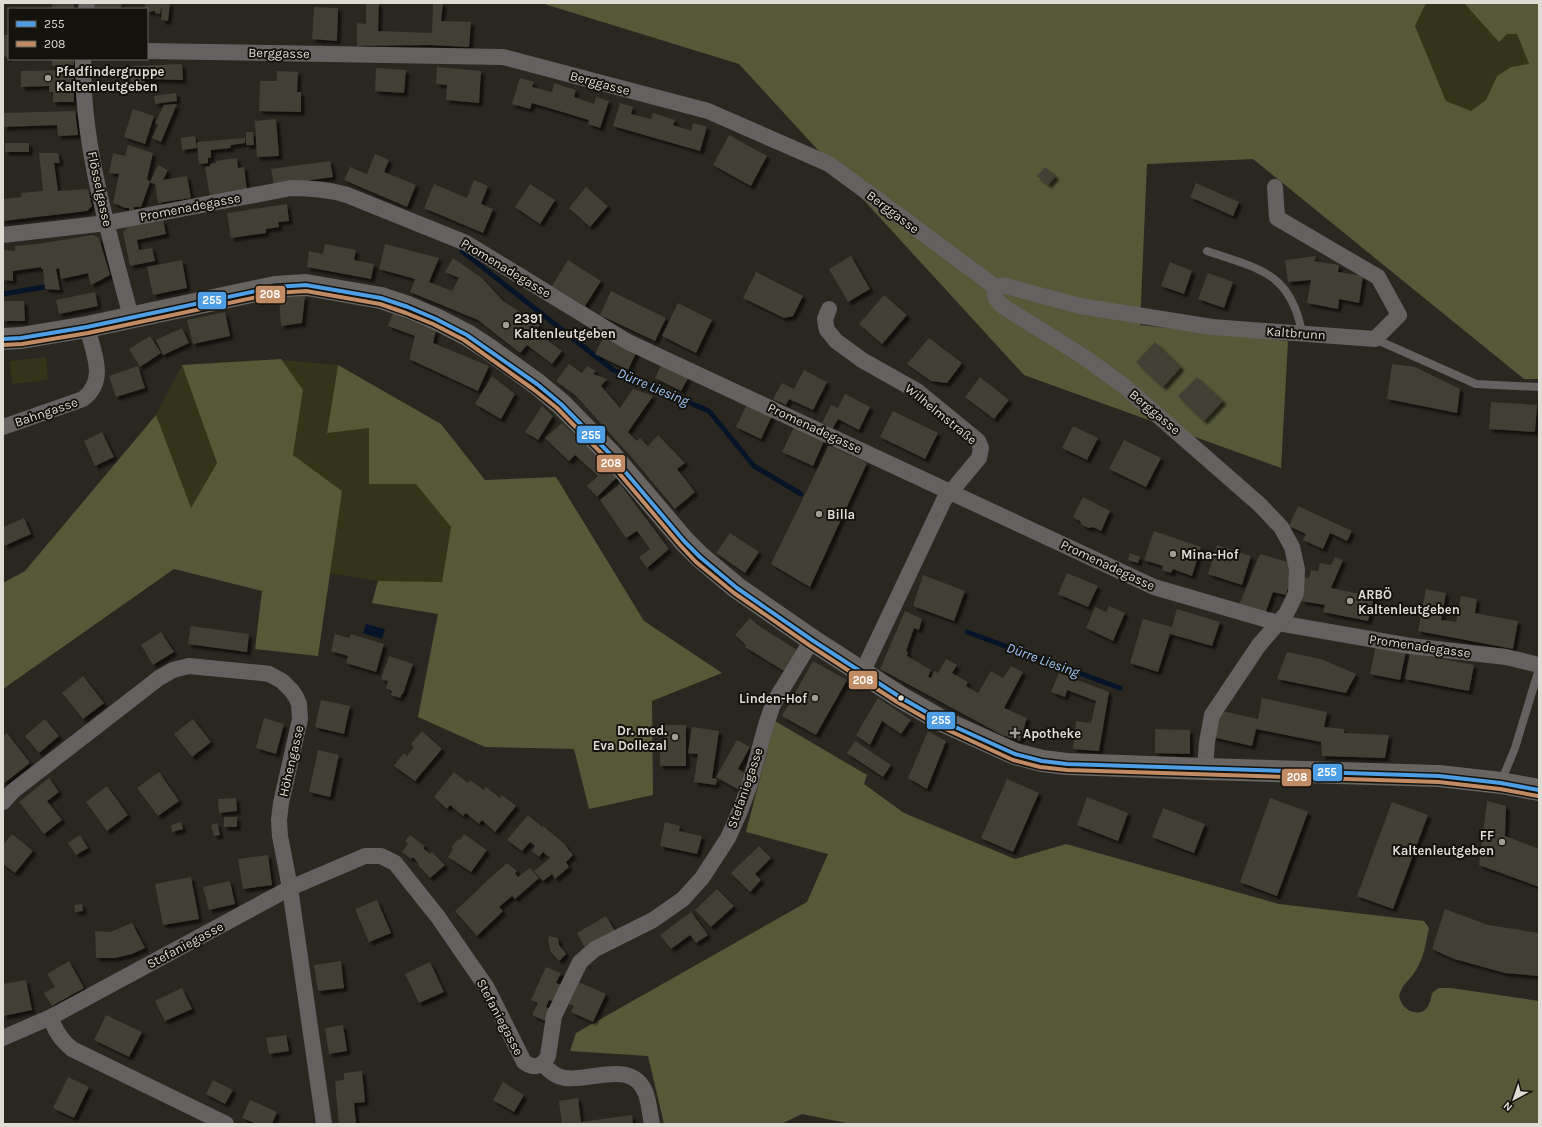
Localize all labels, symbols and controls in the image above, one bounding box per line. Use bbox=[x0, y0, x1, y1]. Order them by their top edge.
legend bbox=[8, 8, 148, 60]
text: 255 bbox=[44, 17, 65, 31]
text: 208 bbox=[44, 37, 65, 51]
street label: Berggasse bbox=[248, 45, 310, 61]
place label: Pfadfindergruppe Kaltenleutgeben bbox=[56, 64, 165, 94]
street label: Berggasse bbox=[568, 68, 632, 98]
marker: Pfadfindergruppe Kaltenleutgeben bbox=[43, 73, 53, 83]
street label: Flösselgasse bbox=[85, 150, 115, 228]
street label: Berggasse bbox=[864, 188, 922, 237]
street label: Promenadegasse bbox=[138, 190, 242, 224]
street label: Promenadegasse bbox=[458, 235, 554, 301]
line badge: 208 bbox=[255, 285, 286, 304]
text: 208 bbox=[260, 288, 280, 301]
line badge: 255 bbox=[197, 291, 227, 310]
text: 255 bbox=[202, 294, 222, 307]
place label: 2391 Kaltenleutgeben bbox=[514, 311, 616, 341]
marker: 2391 Kaltenleutgeben bbox=[501, 320, 511, 330]
street label: Kaltbrunn bbox=[1266, 323, 1326, 343]
water label: Dürre Liesing bbox=[615, 364, 692, 410]
street label: Wilhelmstraße bbox=[902, 381, 980, 448]
street label: Berggasse bbox=[1127, 387, 1184, 438]
street label: Bahngasse bbox=[12, 394, 80, 430]
street label: Promenadegasse bbox=[766, 400, 865, 456]
line badge: 255 bbox=[576, 425, 606, 444]
text: 255 bbox=[581, 429, 601, 442]
line badge: 208 bbox=[596, 454, 626, 473]
text: 208 bbox=[601, 457, 621, 470]
place label: Billa bbox=[827, 507, 855, 522]
marker: Billa bbox=[814, 509, 824, 519]
street label: Promenadegasse bbox=[1059, 537, 1158, 593]
place label: Mina-Hof bbox=[1181, 547, 1239, 562]
marker: Mina-Hof bbox=[1168, 549, 1178, 559]
place label: ARBÖ Kaltenleutgeben bbox=[1358, 587, 1460, 617]
marker: ARBÖ Kaltenleutgeben bbox=[1345, 596, 1355, 606]
street label: Promenadegasse bbox=[1368, 631, 1472, 661]
water label: Dürre Liesing bbox=[1004, 639, 1083, 681]
line badge: 208 bbox=[848, 670, 878, 690]
text: 208 bbox=[853, 674, 873, 687]
place label: Linden-Hof bbox=[739, 691, 807, 706]
marker: Linden-Hof bbox=[810, 693, 820, 703]
unlabelled marker bbox=[896, 693, 906, 703]
line badge: 255 bbox=[926, 711, 956, 730]
text: 255 bbox=[931, 714, 951, 727]
street label: Höhengasse bbox=[275, 723, 307, 798]
place label: Dr. med. Eva Dollezal bbox=[593, 723, 667, 753]
place label: Apotheke bbox=[1023, 726, 1081, 741]
marker: Apotheke bbox=[1010, 728, 1020, 738]
marker: Dr. med. Eva Dollezal bbox=[670, 732, 680, 742]
street label: Stefaniegasse bbox=[724, 745, 766, 830]
line badge: 255 bbox=[1312, 763, 1343, 782]
text: 255 bbox=[1317, 766, 1337, 779]
line badge: 208 bbox=[1281, 768, 1312, 787]
text: 208 bbox=[1287, 771, 1307, 784]
place label: FF Kaltenleutgeben bbox=[1392, 828, 1494, 858]
marker: FF Kaltenleutgeben bbox=[1497, 837, 1507, 847]
street label: Stefaniegasse bbox=[144, 918, 226, 971]
street label: Stefaniegasse bbox=[474, 976, 527, 1058]
north arrow bbox=[1494, 1079, 1534, 1119]
text: N bbox=[1501, 1099, 1515, 1114]

